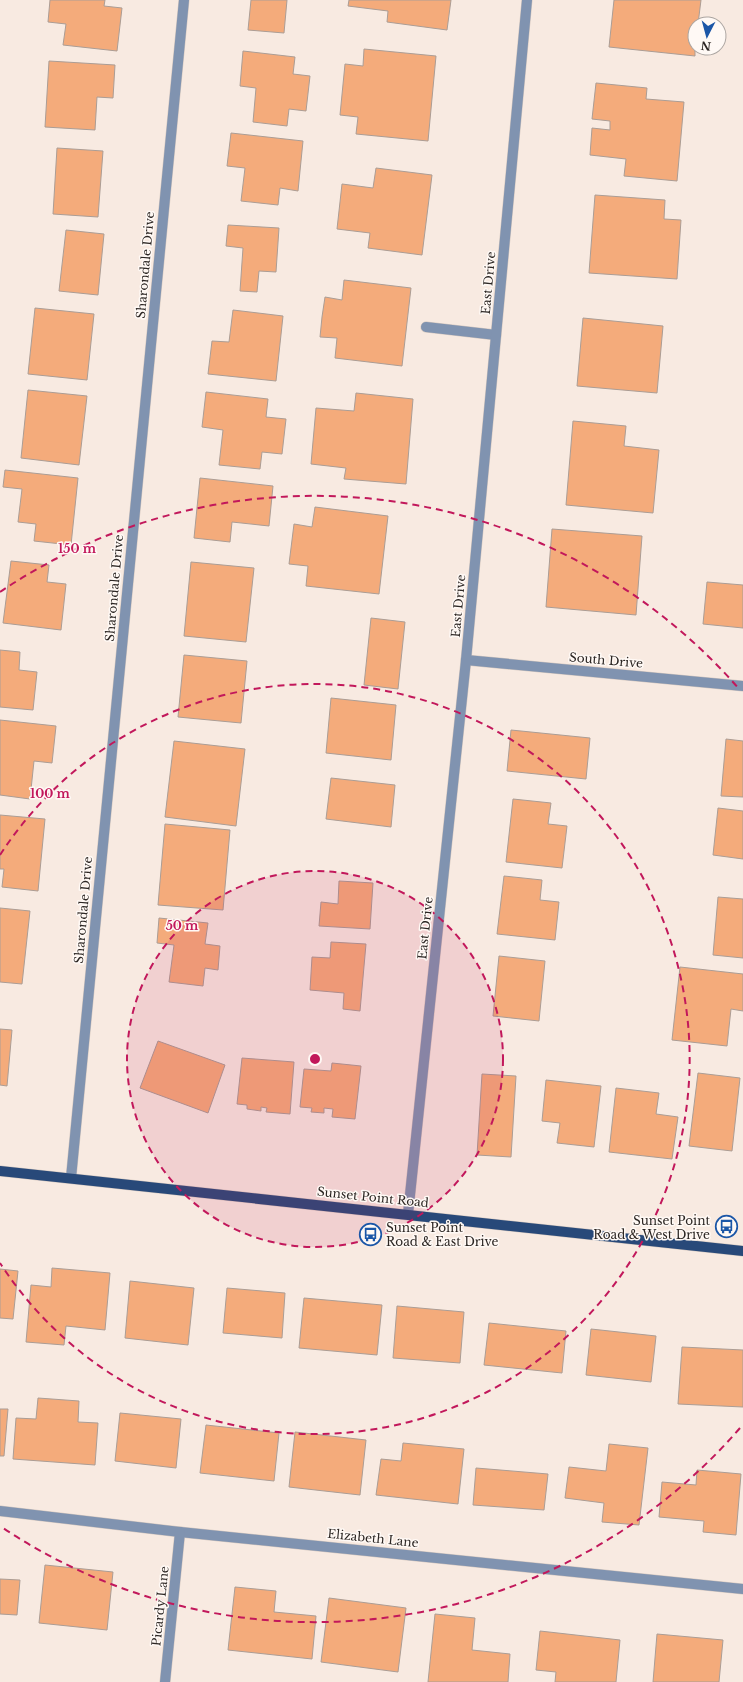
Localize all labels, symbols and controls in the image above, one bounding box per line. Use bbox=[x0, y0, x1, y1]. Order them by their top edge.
north arrow bbox=[687, 16, 727, 56]
text: N bbox=[699, 38, 712, 53]
street label: Sharondale Drive bbox=[133, 211, 157, 319]
street label: East Drive bbox=[478, 251, 498, 315]
street label: Sharondale Drive bbox=[102, 534, 126, 642]
text: 150 m bbox=[58, 541, 97, 556]
street label: East Drive bbox=[448, 574, 468, 638]
street label: South Drive bbox=[568, 649, 644, 671]
text: 100 m bbox=[30, 786, 71, 801]
street label: Sharondale Drive bbox=[71, 856, 95, 964]
street label: East Drive bbox=[414, 896, 436, 960]
text: 50 m bbox=[166, 918, 199, 933]
centre of rings bbox=[308, 1052, 322, 1066]
street label: Sunset Point Road bbox=[316, 1184, 430, 1210]
place label: Sunset Point Road & West Drive bbox=[593, 1213, 710, 1242]
bus stop icon: Sunset Point Road & West Drive bbox=[713, 1214, 739, 1240]
place label: Sunset Point Road & East Drive bbox=[386, 1220, 499, 1249]
bus stop icon: Sunset Point Road & East Drive bbox=[358, 1221, 384, 1247]
street label: Elizabeth Lane bbox=[327, 1526, 419, 1550]
street label: Picardy Lane bbox=[148, 1565, 172, 1647]

